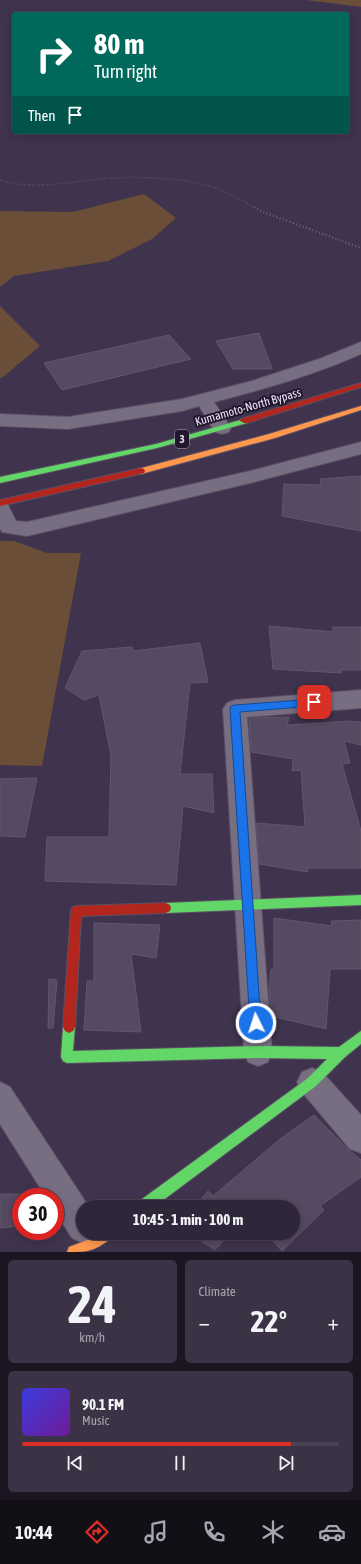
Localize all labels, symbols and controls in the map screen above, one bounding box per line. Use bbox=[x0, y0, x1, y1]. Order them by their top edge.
icon: right bbox=[28, 28, 80, 80]
text: 80 m bbox=[94, 28, 144, 60]
text: Turn right bbox=[94, 61, 157, 82]
icon: arrive bbox=[64, 104, 86, 126]
text: Then bbox=[28, 107, 56, 124]
street label: Kumamoto-North Bypass bbox=[193, 385, 303, 429]
road number: 3 bbox=[175, 430, 189, 448]
pin bbox=[297, 685, 331, 719]
icon: arrive bbox=[303, 691, 325, 713]
position arrow bbox=[235, 1002, 277, 1044]
speed limit sign: 30 bbox=[12, 1188, 64, 1240]
text: 10:45 · 1 min · 100 m bbox=[133, 1211, 243, 1228]
text: 24 bbox=[68, 1274, 117, 1334]
text: Climate bbox=[199, 1284, 236, 1299]
text: 22° bbox=[251, 1304, 287, 1338]
text: − bbox=[199, 1309, 210, 1335]
text: + bbox=[328, 1309, 339, 1335]
text: km/h bbox=[79, 1330, 105, 1345]
text: 90.1 FM bbox=[82, 1396, 124, 1413]
text: Music bbox=[82, 1413, 109, 1428]
icon: previous bbox=[64, 1452, 86, 1474]
icon: pause bbox=[169, 1452, 191, 1474]
icon: next bbox=[275, 1452, 297, 1474]
icon: directions bbox=[83, 1518, 111, 1546]
icon: music bbox=[142, 1518, 170, 1546]
icon: phone bbox=[200, 1518, 228, 1546]
icon: climate bbox=[259, 1518, 287, 1546]
icon: car bbox=[318, 1518, 346, 1546]
text: 10:44 bbox=[15, 1522, 53, 1543]

